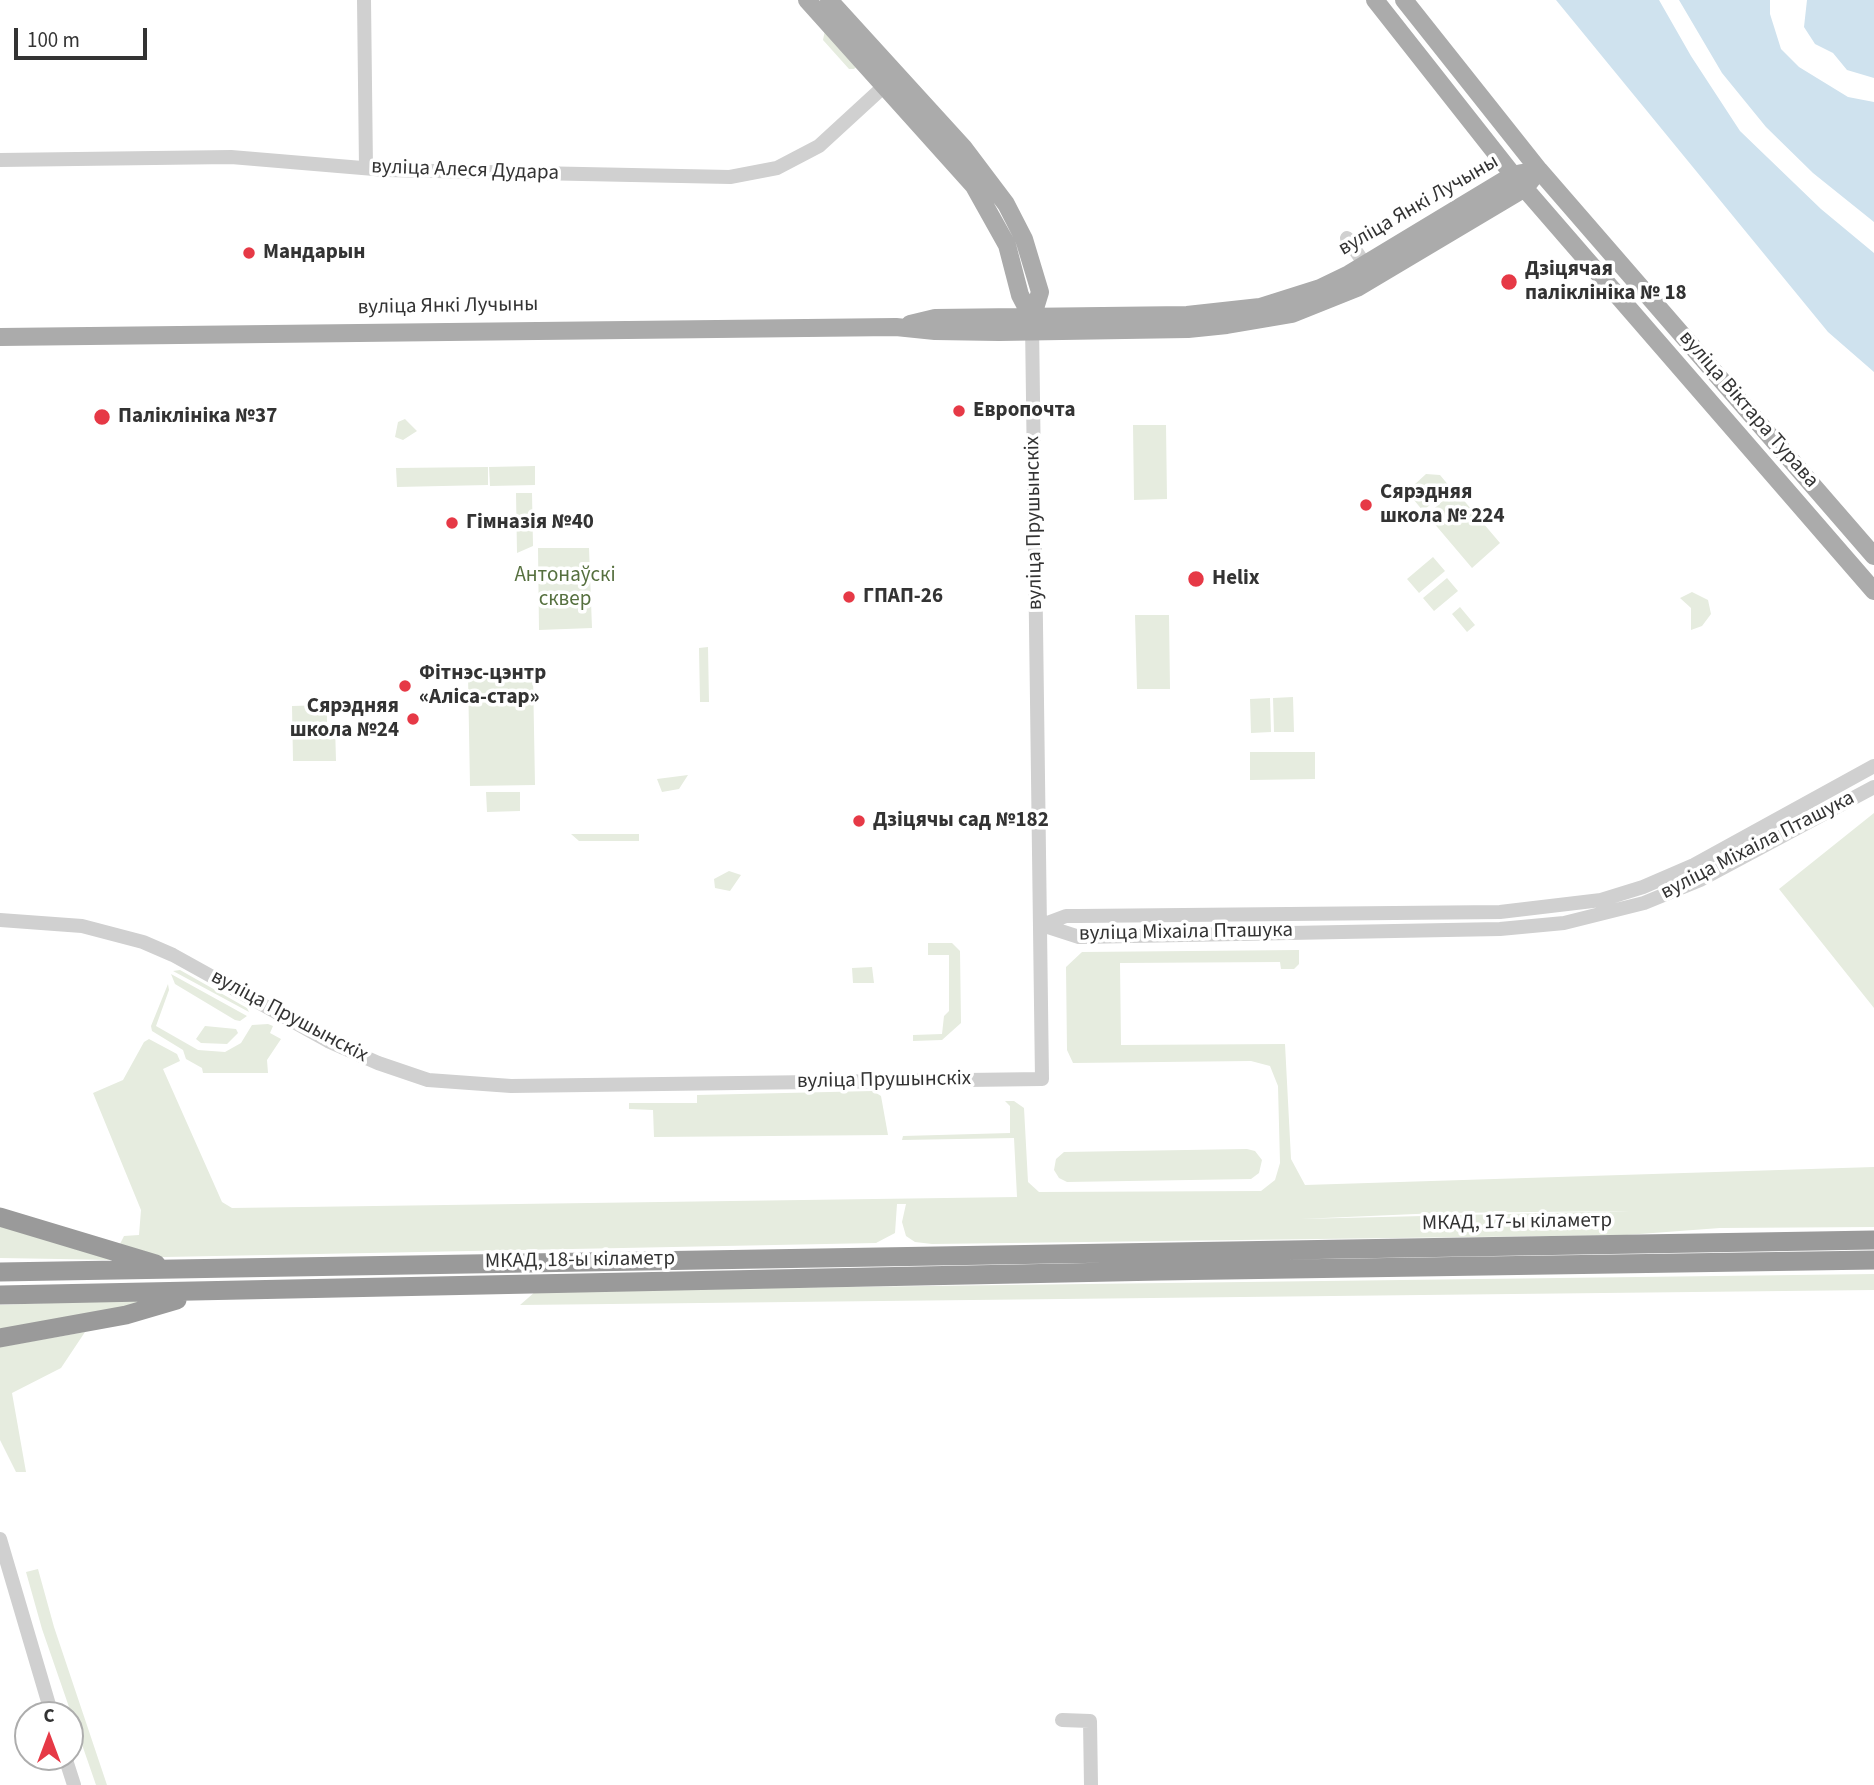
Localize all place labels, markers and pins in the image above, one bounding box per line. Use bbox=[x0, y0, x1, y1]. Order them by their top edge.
place label: Мандарын bbox=[263, 240, 366, 266]
marker: Мандарын bbox=[241, 245, 257, 261]
place label: Дзіцячая паліклініка № 18 bbox=[1525, 257, 1687, 307]
marker: Дзіцячая паліклініка № 18 bbox=[1499, 272, 1519, 292]
place label: Европочта bbox=[973, 398, 1076, 424]
marker: Европочта bbox=[951, 403, 967, 419]
place label: Паліклініка №37 bbox=[118, 404, 277, 430]
marker: Паліклініка №37 bbox=[92, 407, 112, 427]
place label: Сярэдняя школа № 224 bbox=[1380, 480, 1505, 530]
marker: Сярэдняя школа № 224 bbox=[1358, 497, 1374, 513]
place label: Гімназія №40 bbox=[466, 510, 594, 536]
marker: Гімназія №40 bbox=[444, 515, 460, 531]
place label: Helix bbox=[1212, 566, 1260, 592]
marker: Helix bbox=[1186, 569, 1206, 589]
place label: ГПАП-26 bbox=[863, 584, 943, 610]
marker: ГПАП-26 bbox=[841, 589, 857, 605]
place label: Фітнэс-цэнтр «Аліса-стар» bbox=[419, 661, 546, 711]
marker: Фітнэс-цэнтр «Аліса-стар» bbox=[397, 678, 413, 694]
place label: Сярэдняя школа №24 bbox=[290, 694, 399, 744]
marker: Сярэдняя школа №24 bbox=[405, 711, 421, 727]
place label: Дзіцячы сад №182 bbox=[873, 808, 1049, 834]
marker: Дзіцячы сад №182 bbox=[851, 813, 867, 829]

